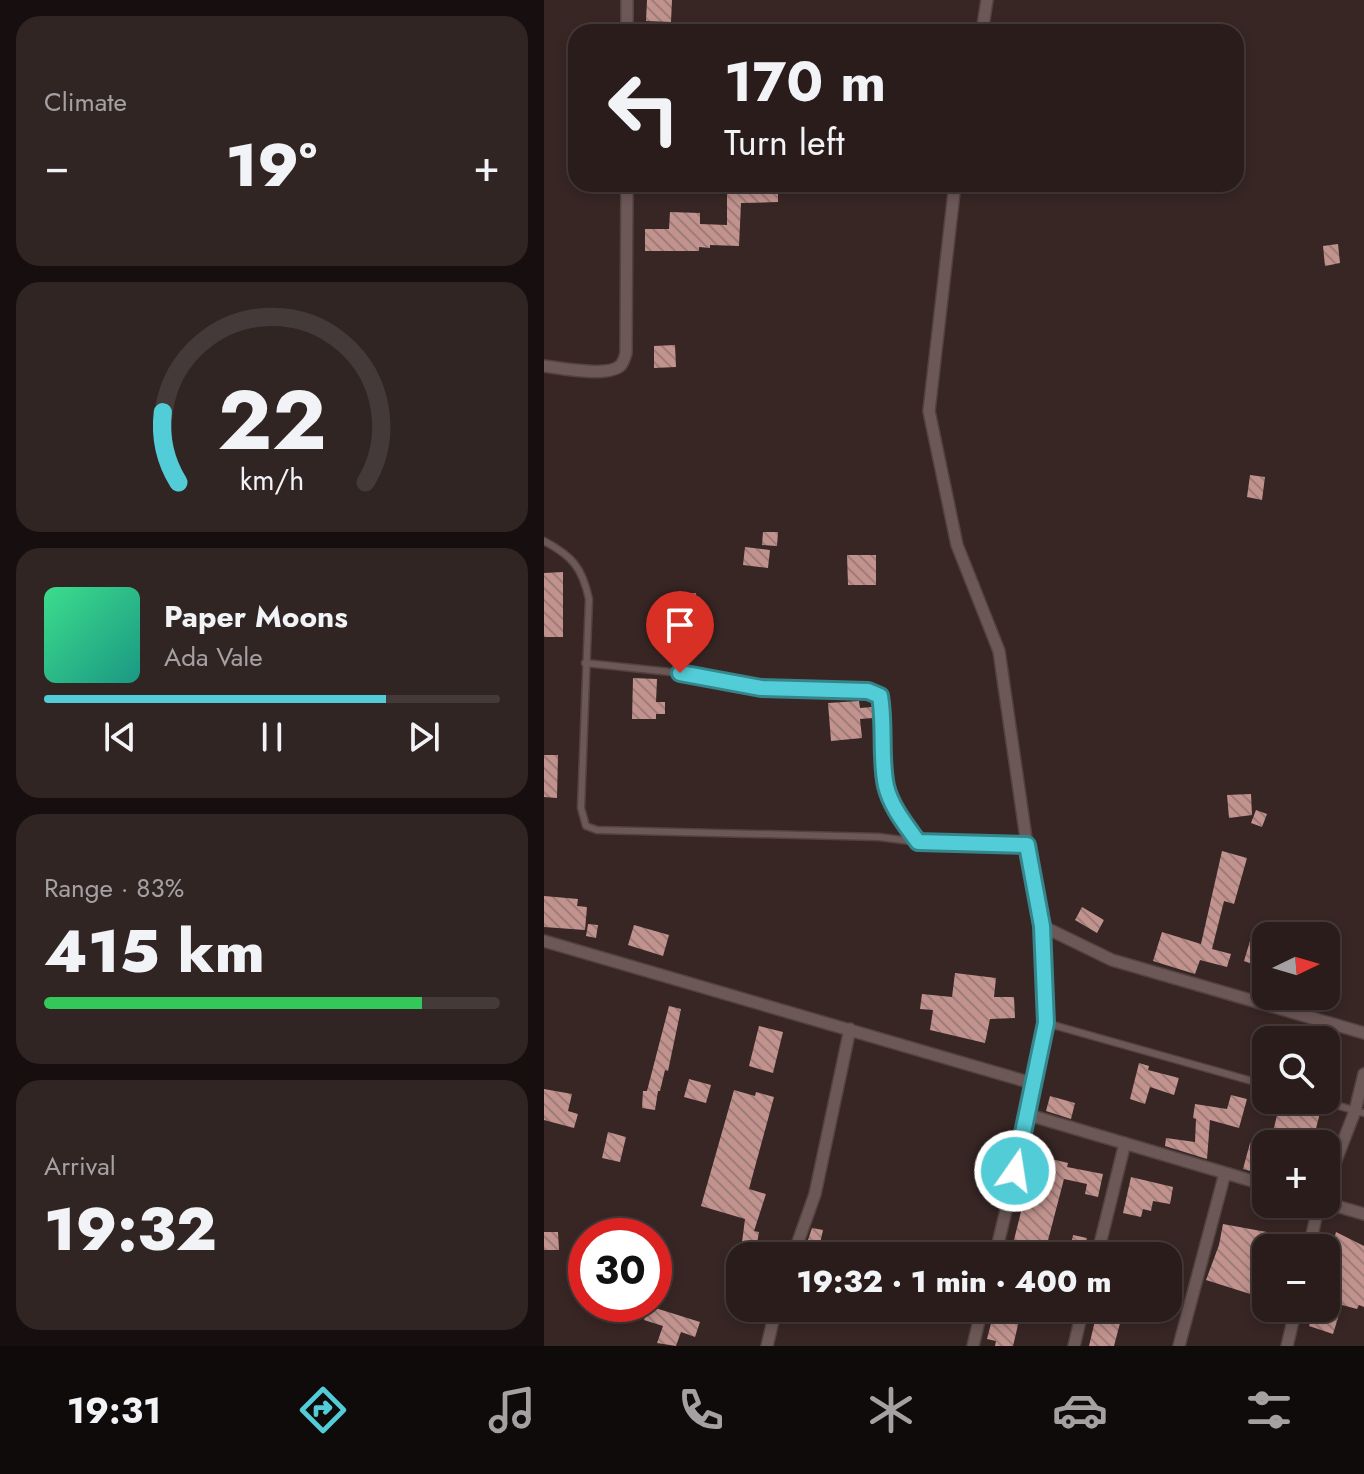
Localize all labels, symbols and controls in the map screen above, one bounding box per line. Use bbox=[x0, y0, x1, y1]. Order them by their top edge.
text: 170 m bbox=[724, 41, 886, 122]
icon: left bbox=[592, 56, 696, 160]
text: Climate bbox=[44, 83, 127, 121]
text: Turn left bbox=[724, 116, 845, 168]
text: 19° bbox=[226, 122, 317, 209]
text: − bbox=[44, 134, 70, 198]
text: + bbox=[473, 134, 500, 198]
text: 22 bbox=[217, 360, 327, 480]
text: km/h bbox=[240, 459, 304, 501]
pin bbox=[646, 591, 714, 673]
text: Paper Moons bbox=[164, 595, 348, 638]
icon: arrive bbox=[658, 603, 702, 647]
text: Ada Vale bbox=[164, 638, 263, 676]
icon: previous bbox=[98, 715, 142, 759]
icon: pause bbox=[250, 715, 294, 759]
icon: next bbox=[402, 715, 446, 759]
text: Range · 83% bbox=[44, 869, 184, 907]
text: 415 km bbox=[44, 908, 265, 995]
north arrow bbox=[1252, 922, 1340, 1010]
map controls bbox=[1252, 922, 1340, 1322]
button: search bbox=[1252, 1026, 1340, 1114]
position arrow bbox=[973, 1129, 1057, 1213]
button: + bbox=[1252, 1130, 1340, 1218]
text: Arrival bbox=[44, 1147, 116, 1185]
text: 19:32 bbox=[44, 1186, 217, 1273]
speed limit sign: 30 bbox=[568, 1218, 672, 1322]
button: − bbox=[1252, 1234, 1340, 1322]
text: 19:32 · 1 min · 400 m bbox=[797, 1260, 1111, 1303]
icon: directions bbox=[295, 1382, 351, 1438]
icon: music bbox=[484, 1382, 540, 1438]
icon: phone bbox=[673, 1382, 729, 1438]
icon: climate bbox=[863, 1382, 919, 1438]
icon: car bbox=[1052, 1382, 1108, 1438]
icon: filters bbox=[1241, 1382, 1297, 1438]
text: 19:31 bbox=[67, 1384, 161, 1436]

